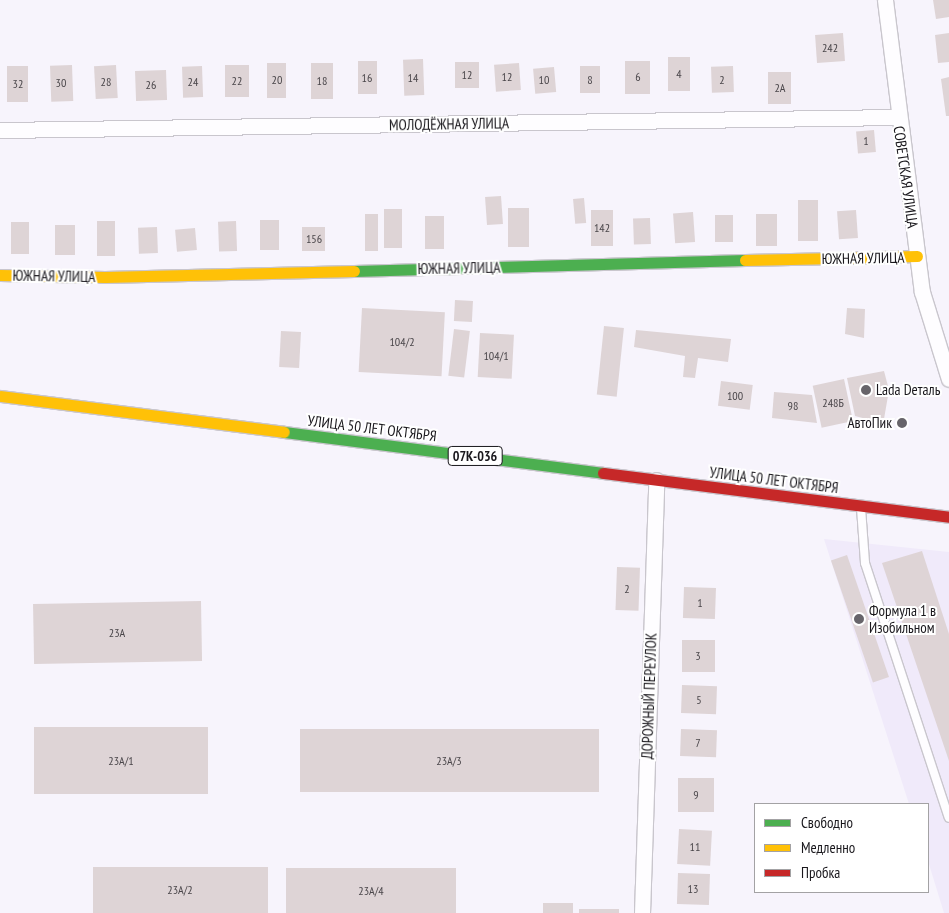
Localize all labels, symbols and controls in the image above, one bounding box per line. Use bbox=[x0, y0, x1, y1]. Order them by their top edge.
house number: 242 bbox=[822, 41, 838, 55]
house number: 4 bbox=[676, 67, 682, 81]
house number: 12 bbox=[462, 68, 472, 82]
house number: 12 bbox=[502, 70, 512, 84]
house number: 6 bbox=[635, 70, 641, 84]
house number: 16 bbox=[362, 71, 372, 85]
house number: 14 bbox=[408, 71, 418, 85]
house number: 20 bbox=[272, 73, 282, 87]
house number: 10 bbox=[539, 73, 549, 87]
house number: 8 bbox=[587, 73, 593, 87]
house number: 2 bbox=[719, 73, 725, 87]
house number: 22 bbox=[232, 74, 242, 88]
house number: 18 bbox=[317, 74, 327, 88]
house number: 28 bbox=[101, 75, 111, 89]
house number: 24 bbox=[188, 75, 198, 89]
house number: 30 bbox=[56, 76, 66, 90]
house number: 32 bbox=[13, 77, 23, 91]
house number: 26 bbox=[146, 78, 156, 92]
house number: 2А bbox=[774, 81, 786, 95]
street label: МОЛОДЁЖНАЯ УЛИЦА bbox=[389, 114, 509, 134]
street label: СОВЕТСКАЯ УЛИЦА bbox=[890, 124, 922, 230]
house number: 1 bbox=[863, 134, 869, 148]
house number: 142 bbox=[594, 221, 610, 235]
house number: 156 bbox=[306, 232, 322, 246]
street label: ЮЖНАЯ УЛИЦА bbox=[821, 248, 905, 268]
street label: ЮЖНАЯ УЛИЦА bbox=[417, 258, 501, 278]
street label: ЮЖНАЯ УЛИЦА bbox=[12, 266, 96, 286]
house number: 104/2 bbox=[389, 335, 415, 349]
house number: 104/1 bbox=[483, 349, 509, 363]
place label: Lada Dеталь bbox=[876, 381, 940, 399]
marker: Lada Dеталь bbox=[860, 384, 872, 396]
house number: 100 bbox=[727, 389, 743, 403]
house number: 248Б bbox=[822, 396, 844, 410]
house number: 98 bbox=[788, 399, 798, 413]
street label: УЛИЦА 50 ЛЕТ ОКТЯБРЯ bbox=[306, 411, 438, 445]
place label: АвтоПик bbox=[847, 414, 892, 432]
marker: АвтоПик bbox=[896, 417, 908, 429]
road number: 07К-036 bbox=[448, 444, 502, 468]
street label: УЛИЦА 50 ЛЕТ ОКТЯБРЯ bbox=[708, 463, 840, 497]
house number: 2 bbox=[624, 582, 630, 596]
house number: 1 bbox=[697, 596, 703, 610]
place label: Формула 1 в Изобильном bbox=[869, 601, 936, 636]
marker: Формула 1 в Изобильном bbox=[853, 613, 865, 625]
house number: 23А bbox=[109, 626, 125, 640]
street label: ДОРОЖНЫЙ ПЕРЕУЛОК bbox=[638, 632, 660, 760]
house number: 3 bbox=[695, 649, 701, 663]
house number: 5 bbox=[696, 693, 702, 707]
house number: 7 bbox=[695, 736, 701, 750]
house number: 23А/1 bbox=[108, 754, 134, 768]
house number: 23А/3 bbox=[436, 754, 462, 768]
house number: 9 bbox=[693, 788, 699, 802]
legend bbox=[754, 803, 929, 893]
text: Свободно bbox=[801, 813, 853, 832]
text: Медленно bbox=[801, 838, 855, 857]
house number: 11 bbox=[690, 840, 700, 854]
text: Пробка bbox=[801, 863, 840, 882]
house number: 13 bbox=[688, 882, 698, 896]
house number: 23А/2 bbox=[167, 883, 193, 897]
house number: 23А/4 bbox=[358, 884, 384, 898]

